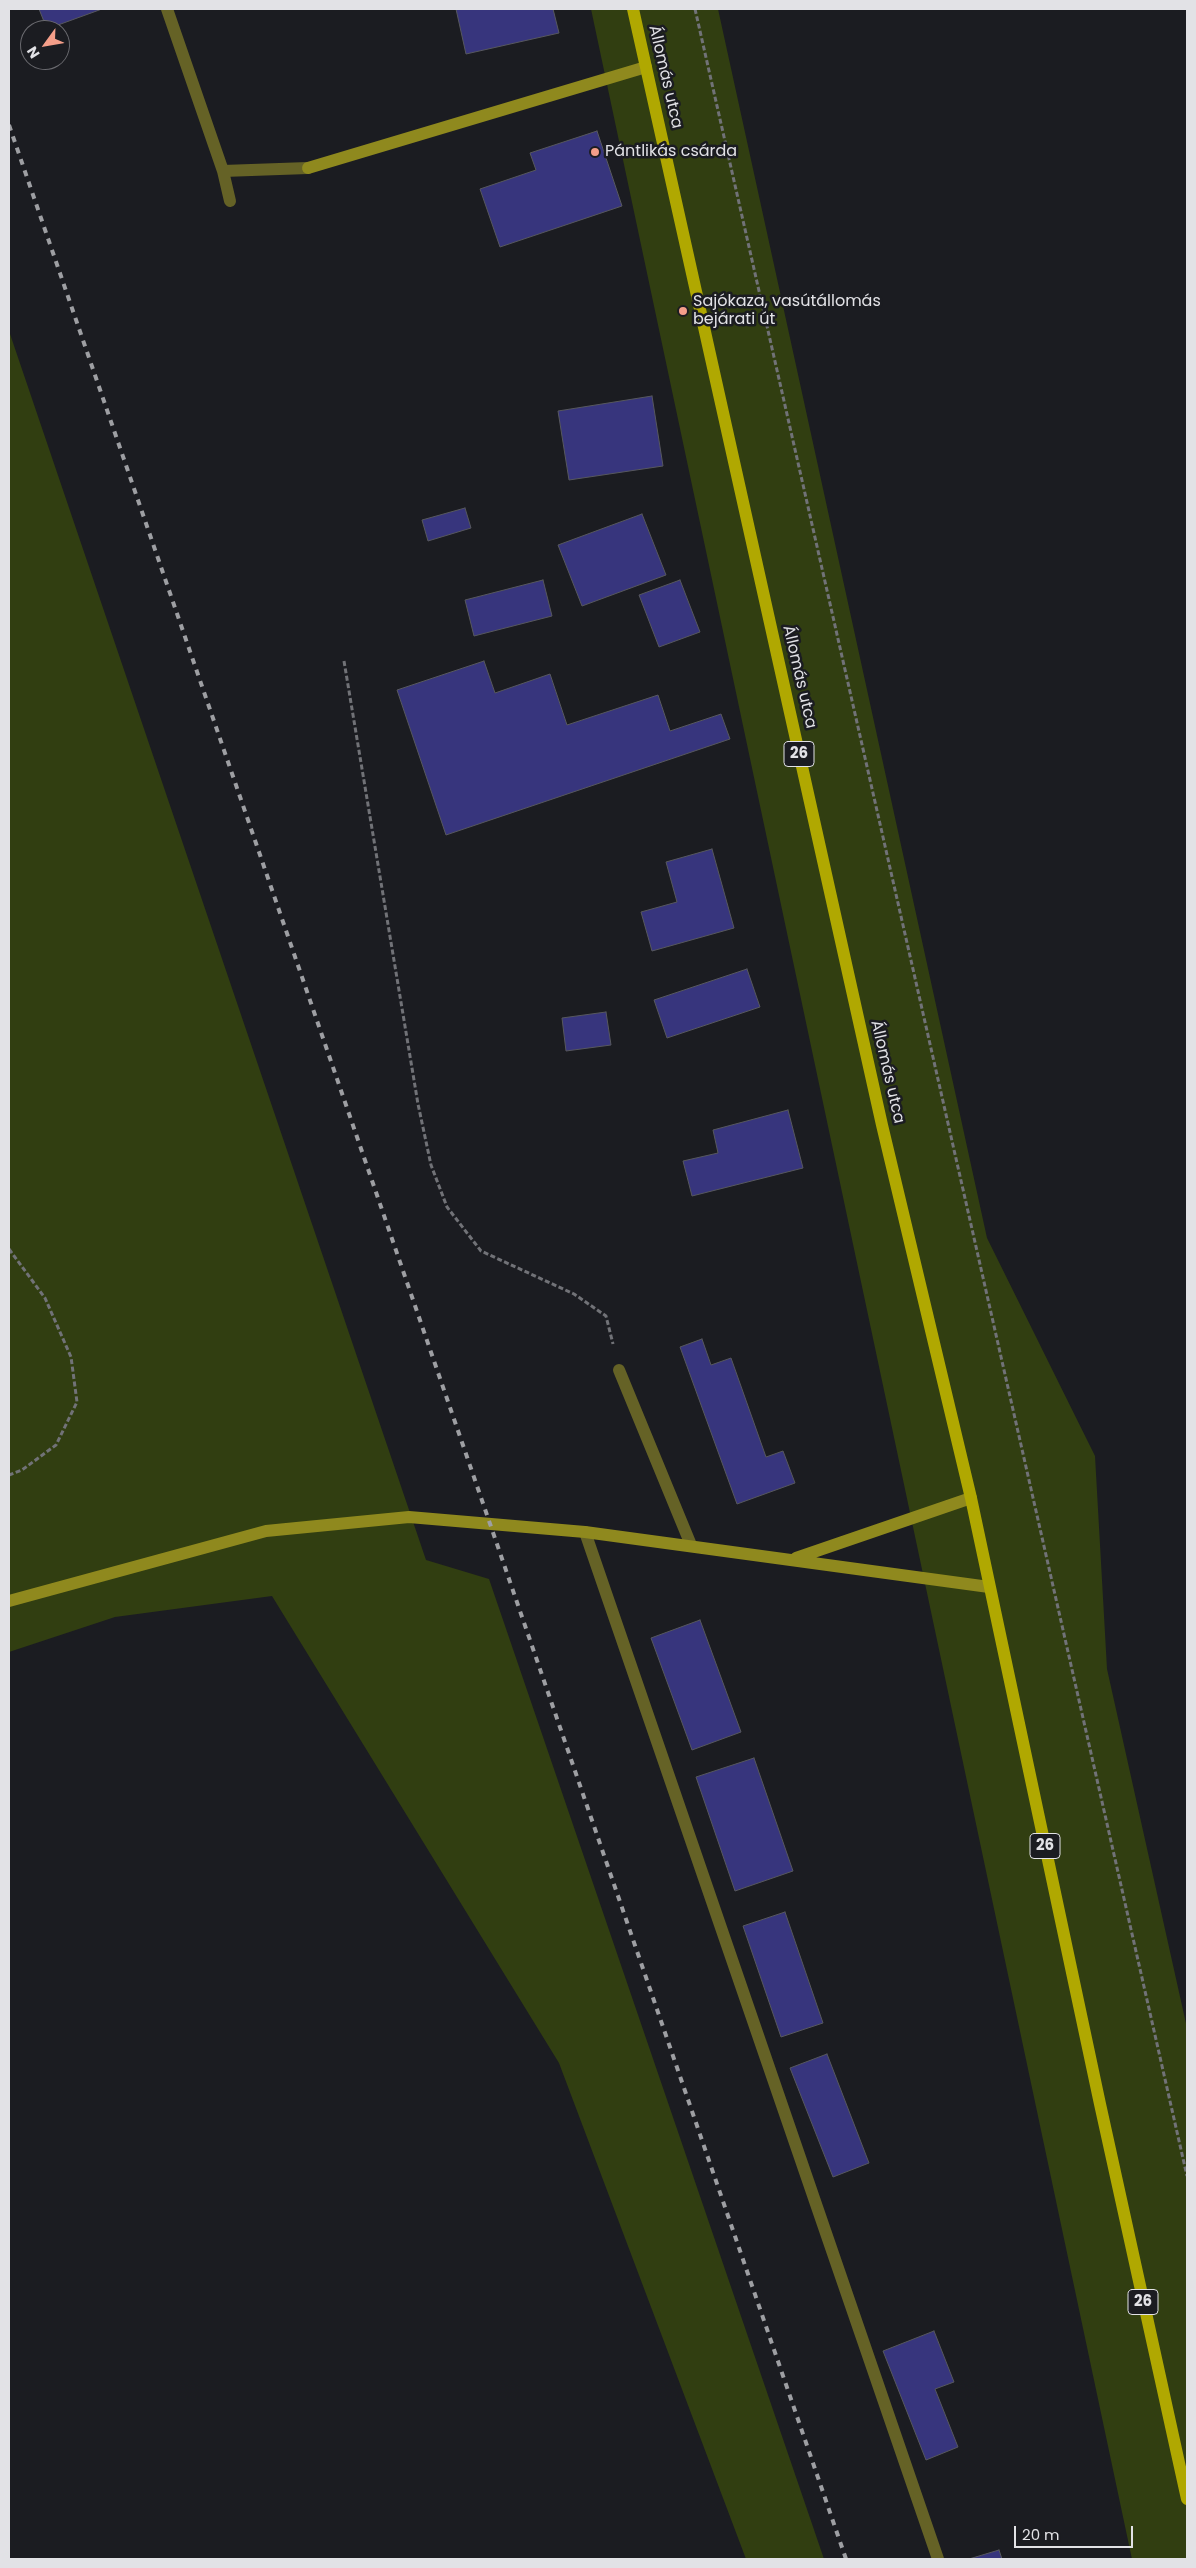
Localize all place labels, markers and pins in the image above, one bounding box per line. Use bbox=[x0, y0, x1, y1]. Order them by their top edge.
place label: Pántlikás csárda bbox=[605, 142, 737, 162]
marker: Pántlikás csárda bbox=[589, 146, 601, 158]
place label: Sajókaza, vasútállomás bejárati út bbox=[693, 292, 881, 330]
marker: Sajókaza, vasútállomás bejárati út bbox=[677, 305, 689, 317]

